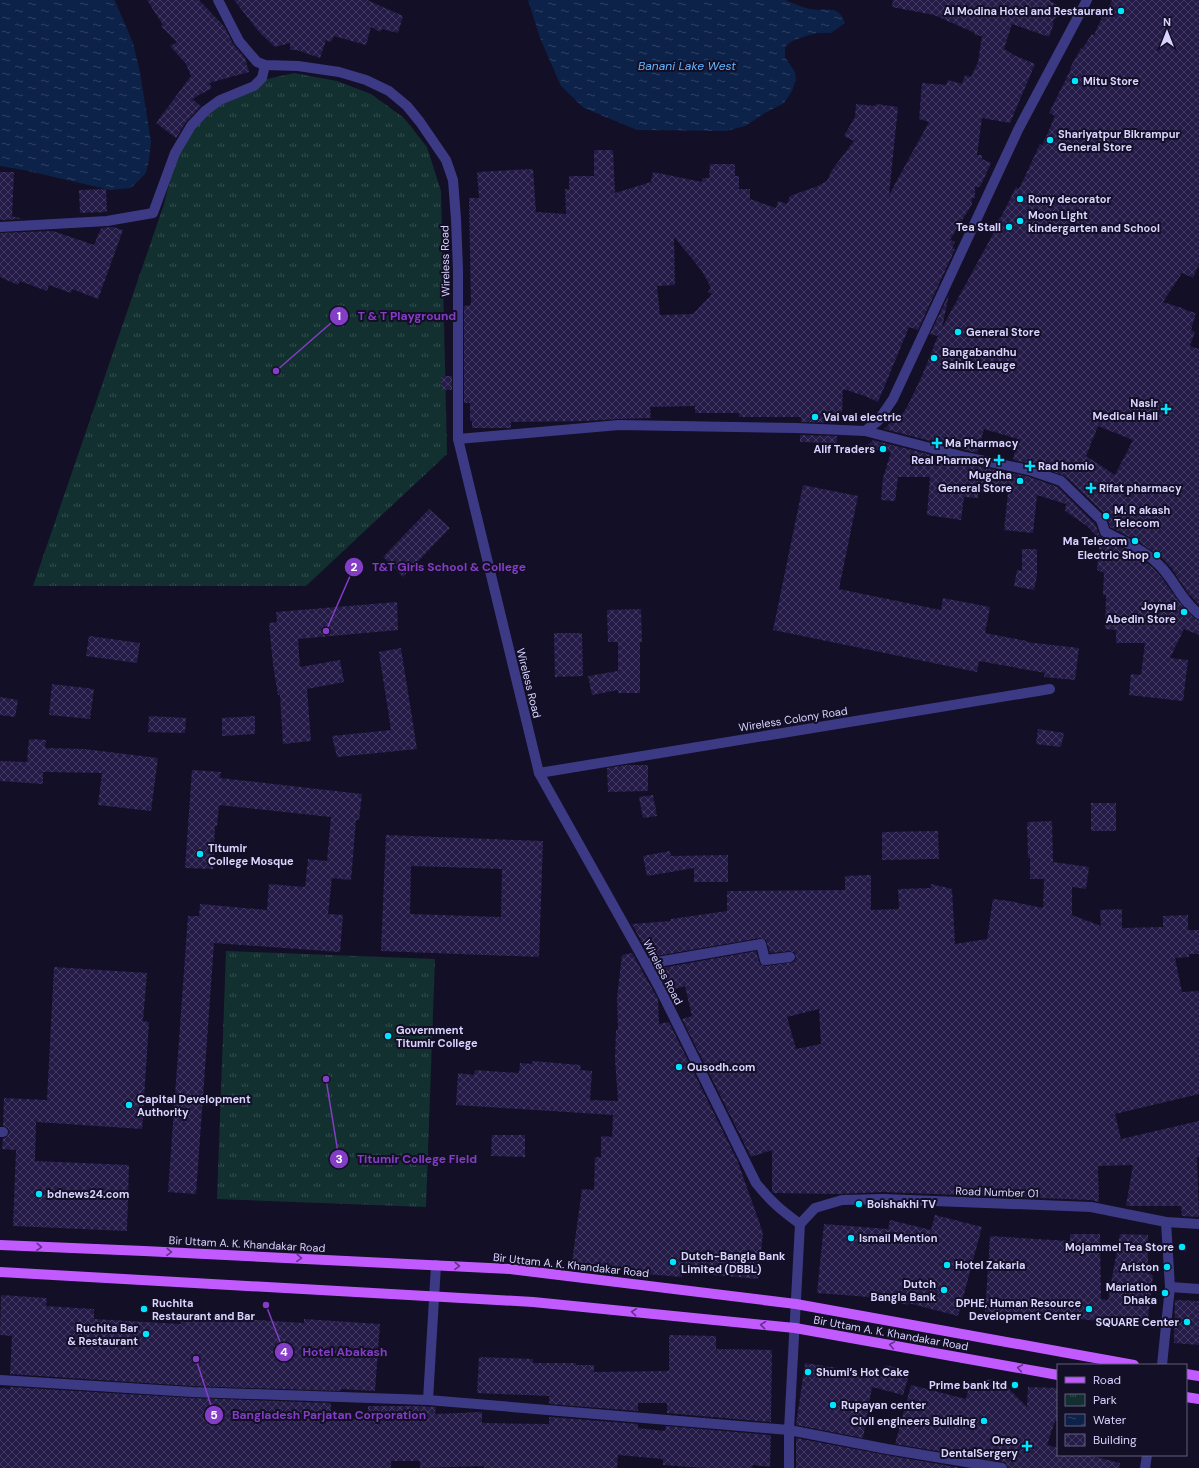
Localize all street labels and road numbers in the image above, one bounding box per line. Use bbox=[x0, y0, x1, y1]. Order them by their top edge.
street label: Wireless Road bbox=[437, 225, 453, 297]
street label: Wireless Road bbox=[514, 647, 544, 720]
street label: Wireless Colony Road bbox=[737, 703, 849, 735]
street label: Wireless Road bbox=[640, 937, 686, 1007]
street label: Road Number 01 bbox=[955, 1184, 1039, 1200]
street label: Bir Uttam A. K. Khandakar Road bbox=[168, 1233, 326, 1255]
street label: Bir Uttam A. K. Khandakar Road bbox=[492, 1250, 650, 1280]
street label: Bir Uttam A. K. Khandakar Road bbox=[813, 1312, 970, 1354]

